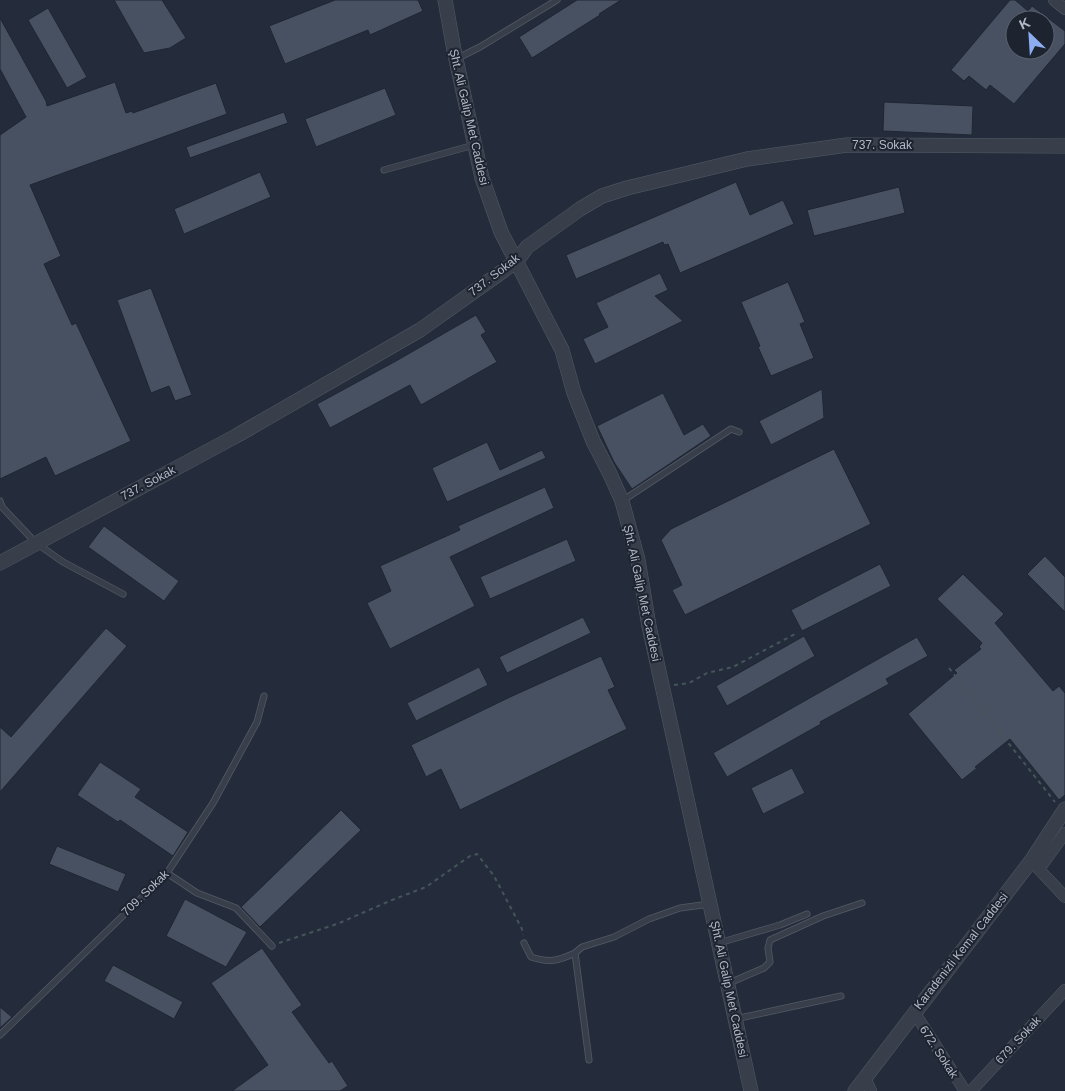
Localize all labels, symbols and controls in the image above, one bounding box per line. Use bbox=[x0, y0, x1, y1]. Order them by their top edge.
north arrow bbox=[1005, 10, 1055, 60]
text: K bbox=[1017, 14, 1032, 33]
street label: Şht. Ali Galip Met Caddesi bbox=[446, 48, 492, 186]
street label: 737. Sokak bbox=[852, 138, 913, 152]
street label: 737. Sokak bbox=[466, 250, 523, 299]
street label: 737. Sokak bbox=[118, 462, 179, 503]
street label: Şht. Ali Galip Met Caddesi bbox=[621, 523, 663, 663]
street label: 709. Sokak bbox=[119, 866, 172, 919]
street label: Karadenizli Kemal Caddesi bbox=[911, 890, 1011, 1012]
street label: Şht. Ali Galip Met Caddesi bbox=[708, 919, 750, 1059]
street label: 679. Sokak bbox=[992, 1013, 1044, 1067]
street label: 672. Sokak bbox=[917, 1023, 962, 1082]

